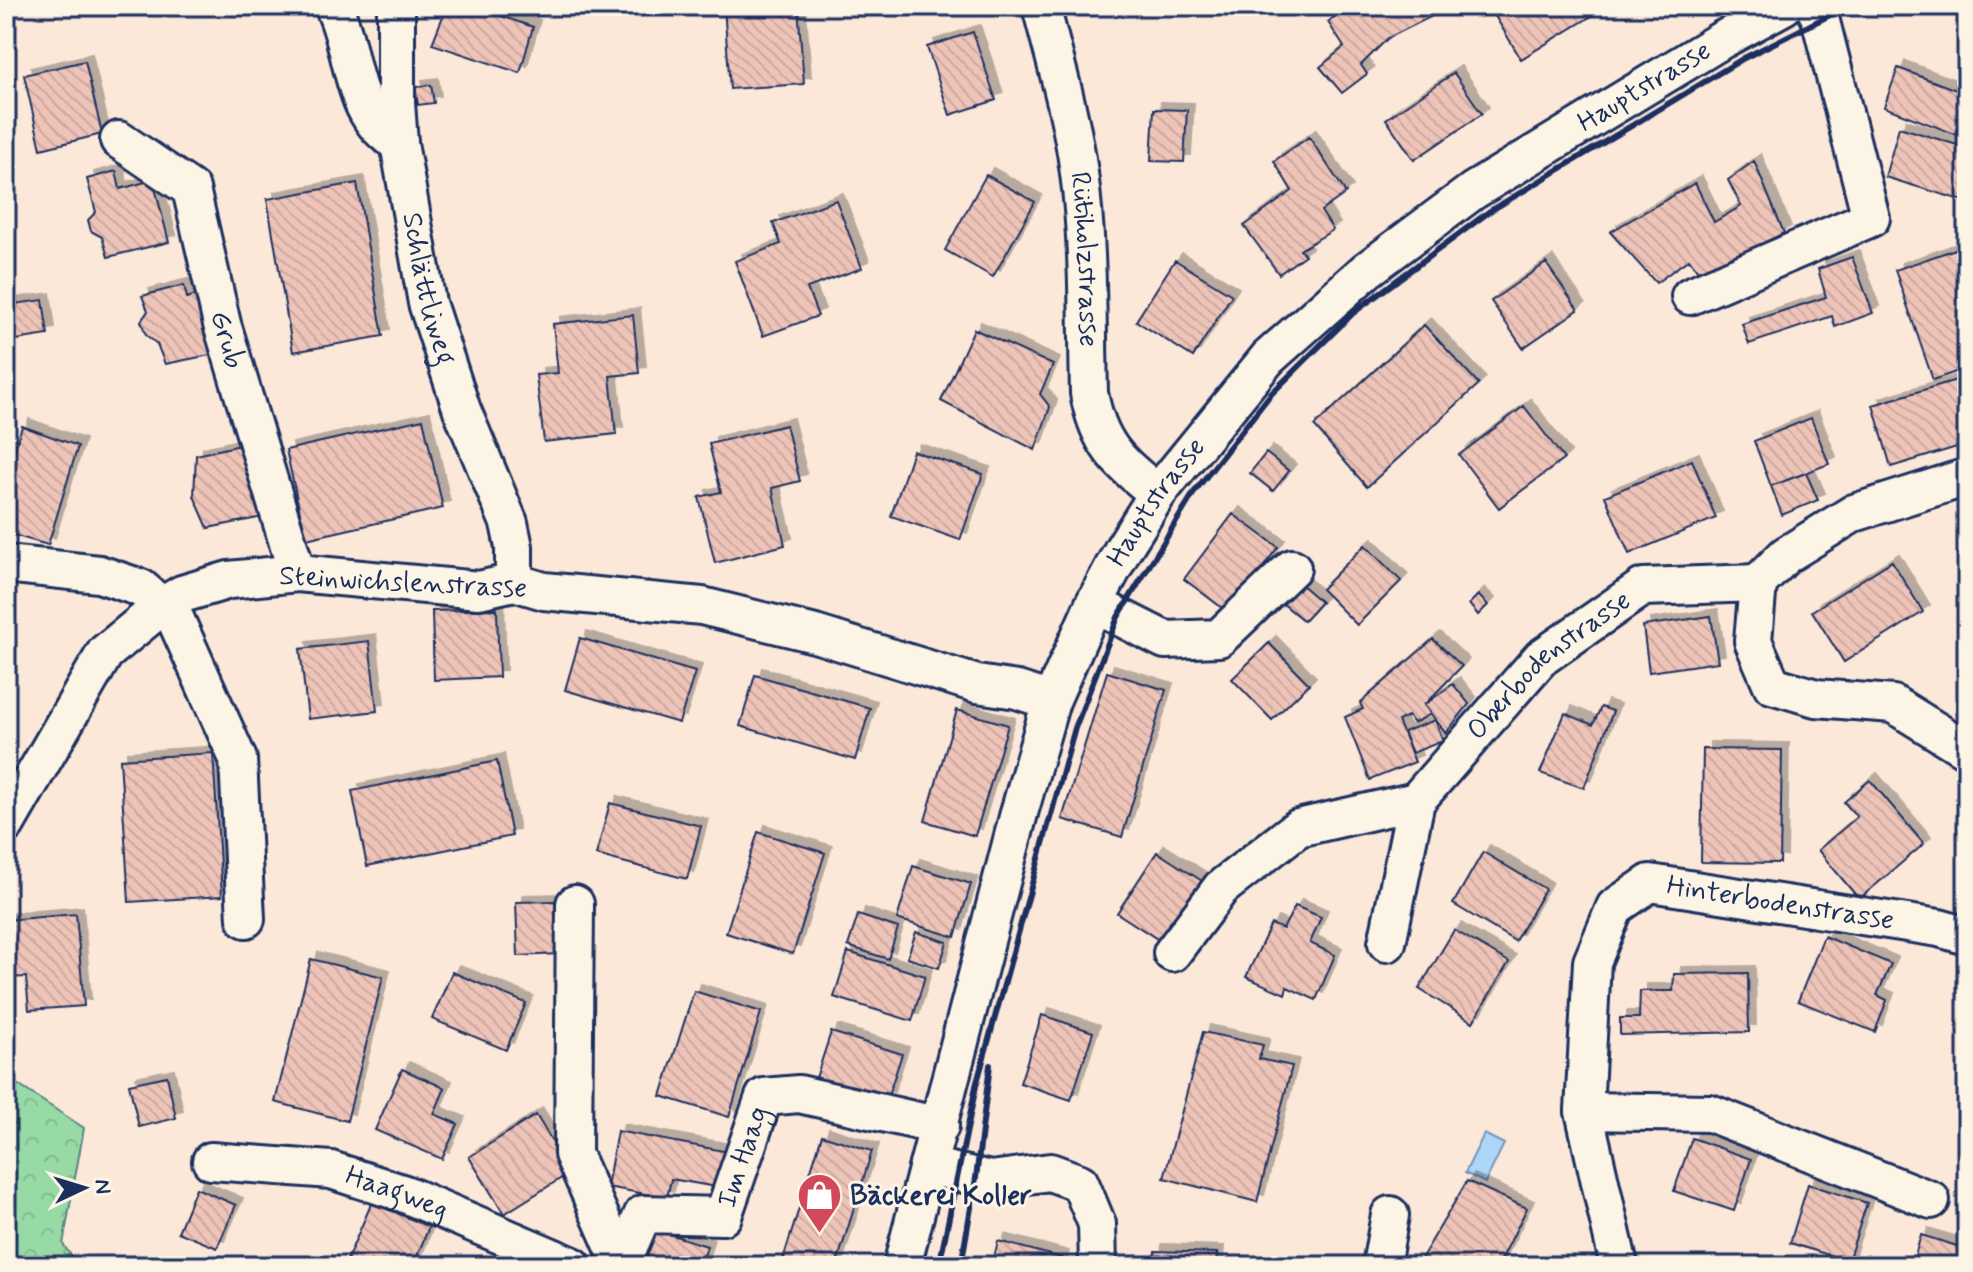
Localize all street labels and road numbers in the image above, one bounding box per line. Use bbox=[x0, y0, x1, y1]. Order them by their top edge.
street label: Hauptstrasse bbox=[1571, 32, 1718, 142]
street label: Rütiholzstrasse bbox=[1061, 170, 1107, 347]
street label: Schlättliweg bbox=[393, 210, 465, 371]
street label: Grub bbox=[201, 307, 253, 373]
street label: Hauptstrasse bbox=[1098, 430, 1214, 573]
street label: Steinwichslenstrasse bbox=[278, 558, 528, 608]
street label: Oberbodenstrasse bbox=[1459, 582, 1638, 748]
street label: Hinterbodenstrasse bbox=[1664, 867, 1896, 939]
street label: Im Haag bbox=[709, 1101, 780, 1213]
street label: Haagweg bbox=[341, 1157, 454, 1229]

